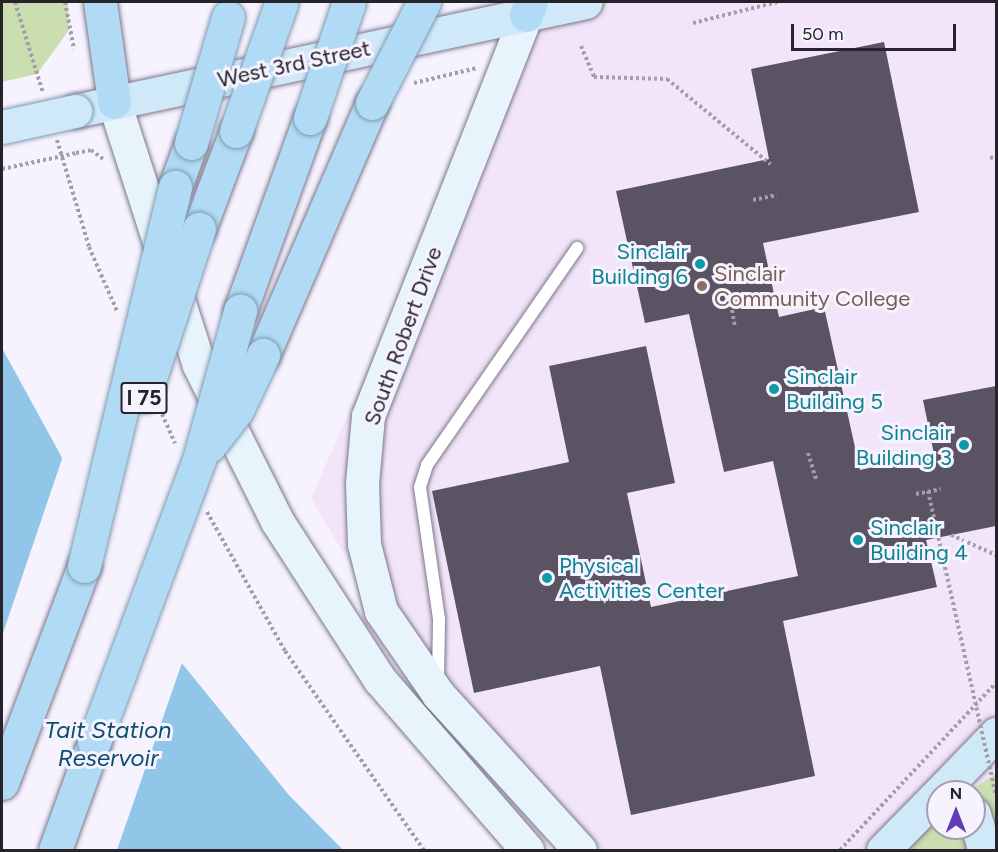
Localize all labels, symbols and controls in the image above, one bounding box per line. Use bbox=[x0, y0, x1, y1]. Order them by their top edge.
scale bar bbox=[794, 12, 959, 50]
text: 50 m bbox=[802, 23, 844, 45]
street label: West 3rd Street bbox=[215, 35, 373, 93]
place label: Sinclair Building 6 bbox=[591, 238, 688, 290]
street label: South Robert Drive bbox=[358, 243, 448, 429]
marker: Sinclair Building 6 bbox=[693, 257, 707, 271]
place label: Sinclair Community College bbox=[714, 260, 910, 312]
marker: Sinclair Community College bbox=[695, 279, 709, 293]
place label: Sinclair Building 5 bbox=[786, 363, 883, 414]
road number: I 75 bbox=[120, 380, 168, 416]
marker: Sinclair Building 5 bbox=[767, 382, 781, 396]
place label: Sinclair Building 3 bbox=[856, 419, 952, 470]
marker: Sinclair Building 3 bbox=[957, 438, 971, 452]
place label: Sinclair Building 4 bbox=[870, 514, 968, 566]
marker: Sinclair Building 4 bbox=[851, 533, 865, 547]
place label: Physical Activities Center bbox=[559, 552, 725, 604]
marker: Physical Activities Center bbox=[540, 571, 554, 585]
water label: Tait Station Reservoir bbox=[45, 716, 171, 772]
north arrow bbox=[926, 780, 986, 840]
text: N bbox=[950, 784, 962, 803]

